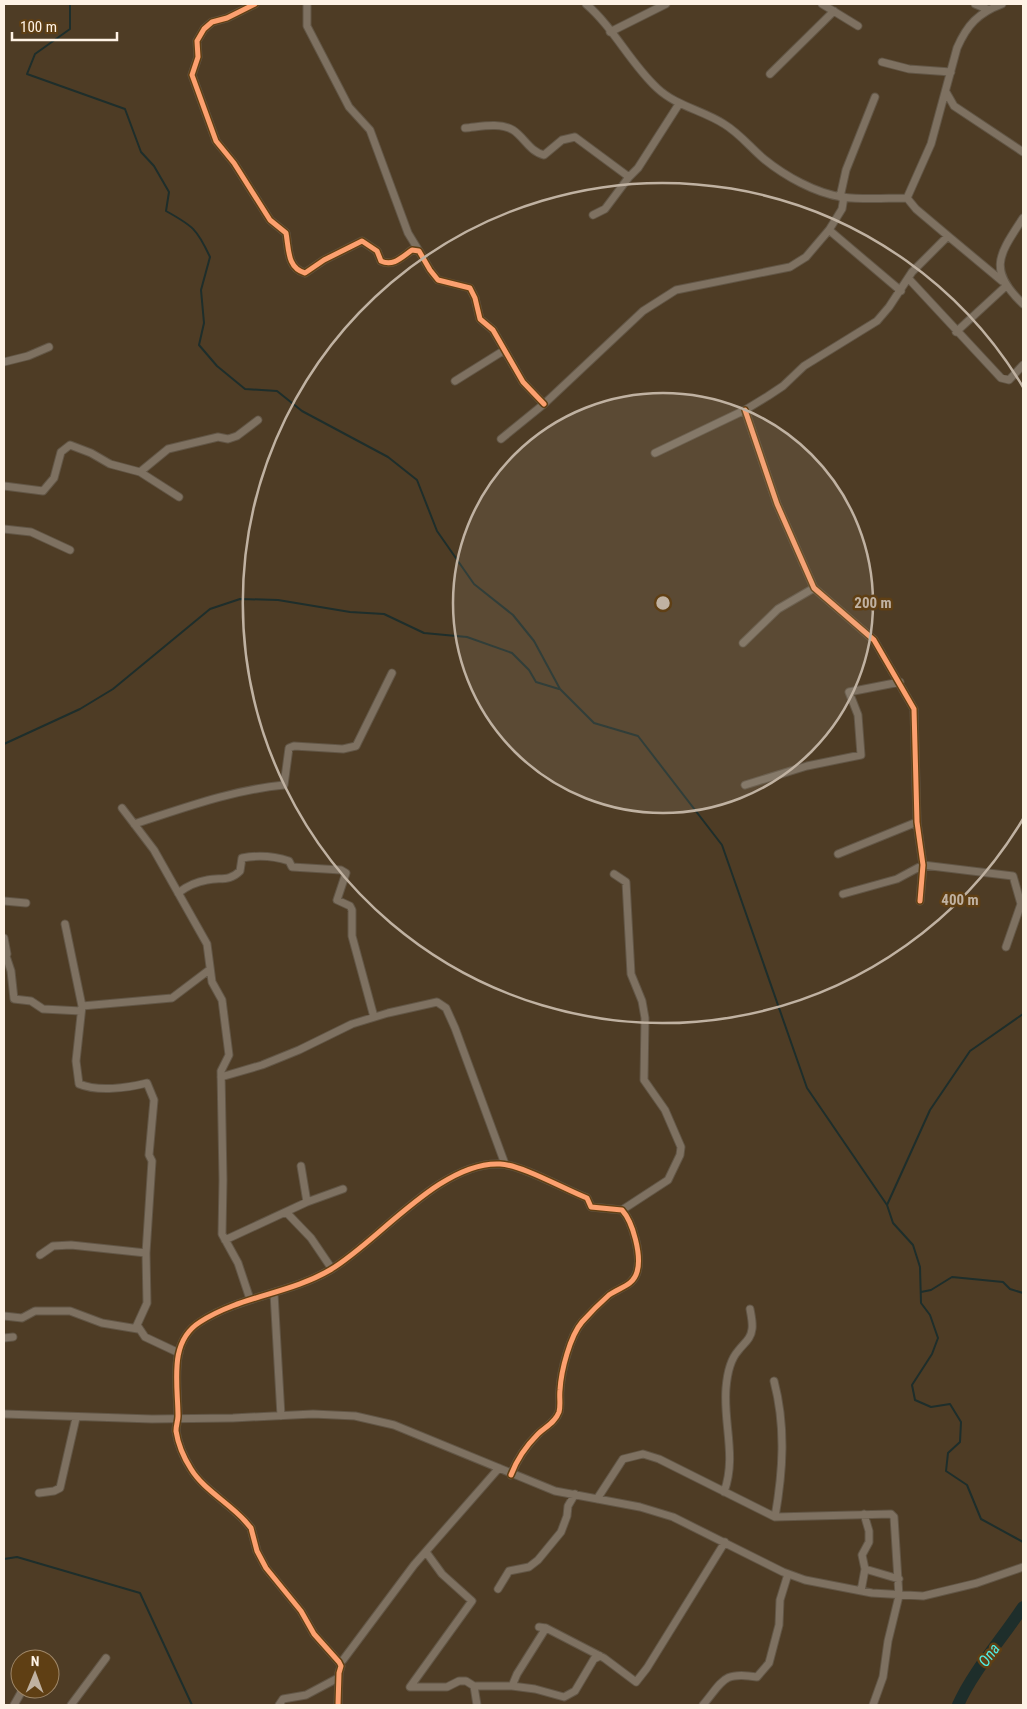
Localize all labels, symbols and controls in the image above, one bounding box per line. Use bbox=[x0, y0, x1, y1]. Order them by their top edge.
scale bar bbox=[12, 10, 118, 42]
text: 100 m bbox=[20, 18, 57, 36]
centre of rings bbox=[654, 594, 672, 612]
text: 200 m bbox=[854, 594, 892, 612]
text: 400 m bbox=[941, 891, 979, 909]
water label: Ona bbox=[974, 1640, 1004, 1670]
north arrow bbox=[10, 1649, 60, 1699]
text: N bbox=[31, 1653, 40, 1669]

